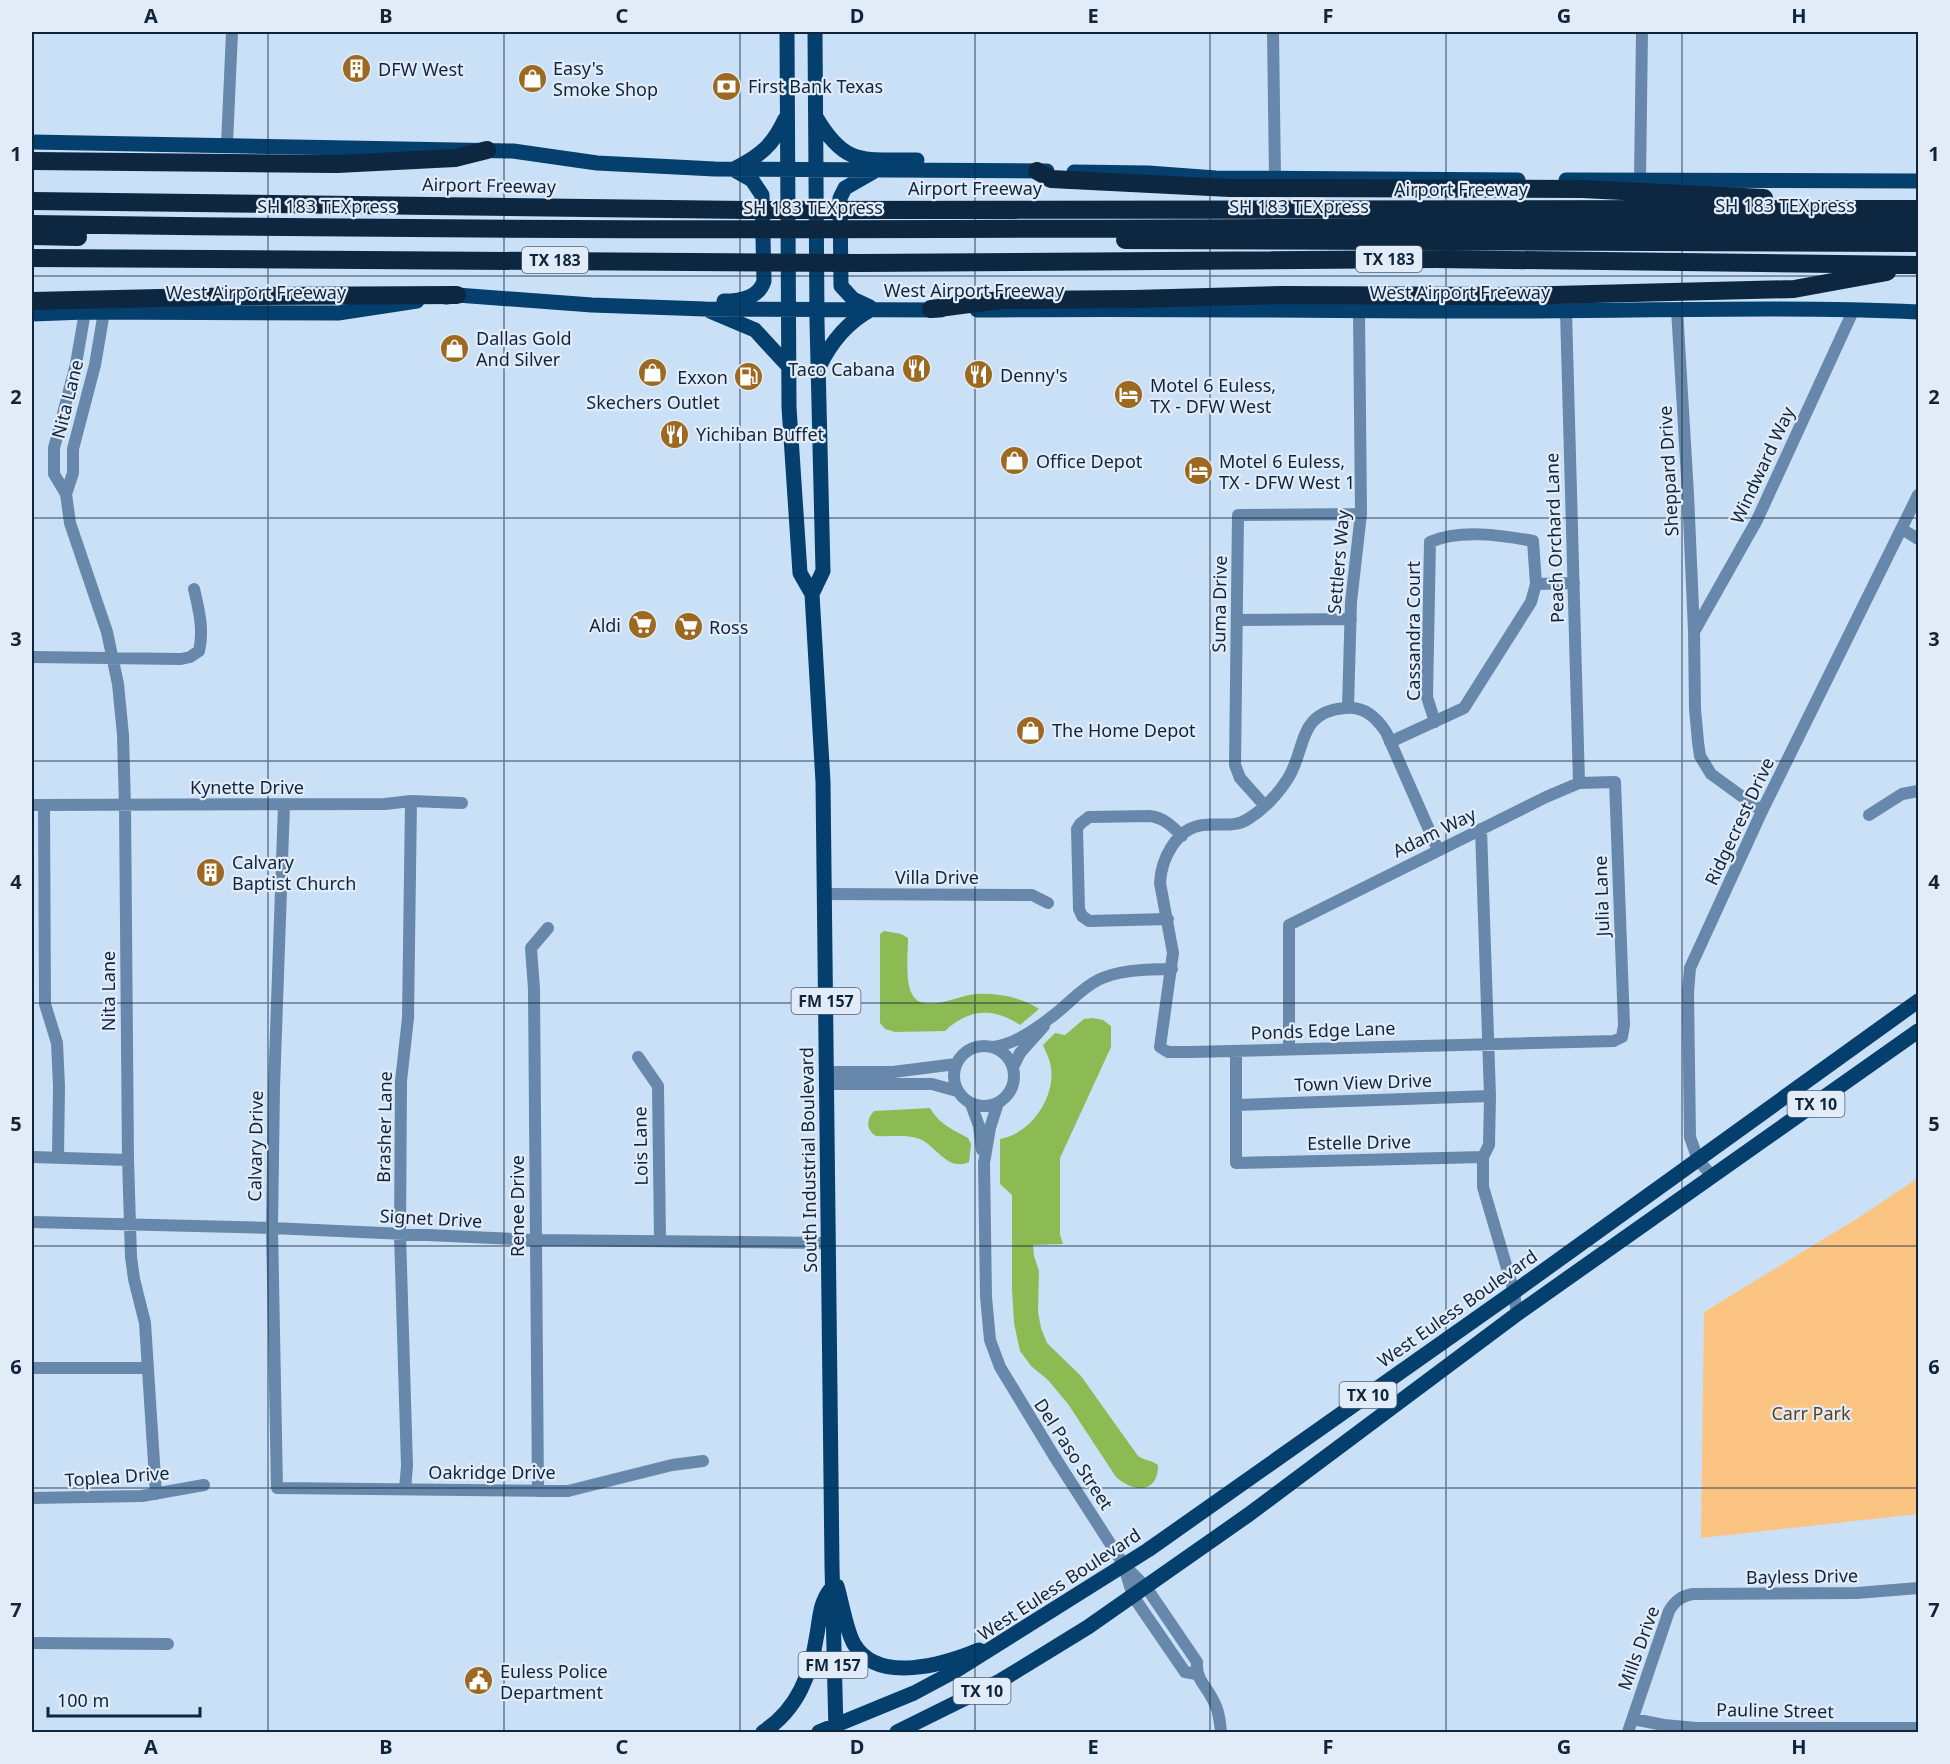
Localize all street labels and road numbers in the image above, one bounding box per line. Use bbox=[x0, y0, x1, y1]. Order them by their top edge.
street label: Airport Freeway bbox=[422, 172, 557, 198]
street label: Airport Freeway bbox=[908, 176, 1043, 200]
street label: Airport Freeway bbox=[1394, 177, 1529, 201]
street label: SH 183 TEXpress bbox=[1715, 193, 1855, 217]
street label: SH 183 TEXpress bbox=[257, 194, 397, 218]
street label: SH 183 TEXpress bbox=[1229, 194, 1369, 218]
street label: SH 183 TEXpress bbox=[743, 195, 883, 219]
road number: TX 183 bbox=[1356, 246, 1422, 272]
road number: TX 183 bbox=[522, 247, 588, 273]
street label: West Airport Freeway bbox=[884, 278, 1065, 302]
street label: West Airport Freeway bbox=[166, 280, 347, 304]
street label: West Airport Freeway bbox=[1370, 280, 1551, 304]
street label: Nita Lane bbox=[46, 357, 88, 441]
street label: Windward Way bbox=[1724, 402, 1800, 527]
street label: Sheppard Drive bbox=[1653, 405, 1683, 537]
street label: Peach Orchard Lane bbox=[1539, 453, 1569, 623]
street label: Settlers Way bbox=[1322, 508, 1355, 615]
street label: Suma Drive bbox=[1206, 555, 1232, 653]
street label: Cassandra Court bbox=[1401, 560, 1425, 701]
street label: Ridgecrest Drive bbox=[1699, 753, 1779, 889]
street label: Kynette Drive bbox=[190, 775, 304, 799]
street label: Adam Way bbox=[1388, 801, 1480, 862]
street label: Julia Lane bbox=[1588, 855, 1614, 939]
street label: Villa Drive bbox=[895, 865, 979, 889]
street label: Nita Lane bbox=[96, 951, 120, 1031]
road number: FM 157 bbox=[792, 988, 860, 1014]
street label: Ponds Edge Lane bbox=[1250, 1015, 1396, 1045]
street label: South Industrial Boulevard bbox=[794, 1047, 822, 1273]
street label: Town View Drive bbox=[1294, 1068, 1432, 1096]
street label: Brasher Lane bbox=[371, 1071, 397, 1183]
street label: Calvary Drive bbox=[242, 1090, 268, 1202]
road number: TX 10 bbox=[1788, 1091, 1844, 1117]
street label: Lois Lane bbox=[627, 1106, 653, 1186]
street label: Estelle Drive bbox=[1307, 1129, 1411, 1155]
street label: Renee Drive bbox=[505, 1155, 529, 1257]
street label: Signet Drive bbox=[379, 1203, 483, 1233]
street label: West Euless Boulevard bbox=[1372, 1244, 1542, 1372]
road number: TX 10 bbox=[1340, 1382, 1396, 1408]
street label: Del Paso Street bbox=[1029, 1394, 1119, 1515]
street label: Toplea Drive bbox=[64, 1460, 170, 1492]
street label: Oakridge Drive bbox=[428, 1460, 556, 1484]
street label: West Euless Boulevard bbox=[973, 1522, 1145, 1646]
street label: Bayless Drive bbox=[1746, 1563, 1858, 1589]
street label: Mills Drive bbox=[1612, 1603, 1664, 1693]
road number: FM 157 bbox=[798, 1652, 868, 1678]
road number: TX 10 bbox=[954, 1678, 1010, 1704]
street label: Pauline Street bbox=[1716, 1697, 1835, 1723]

